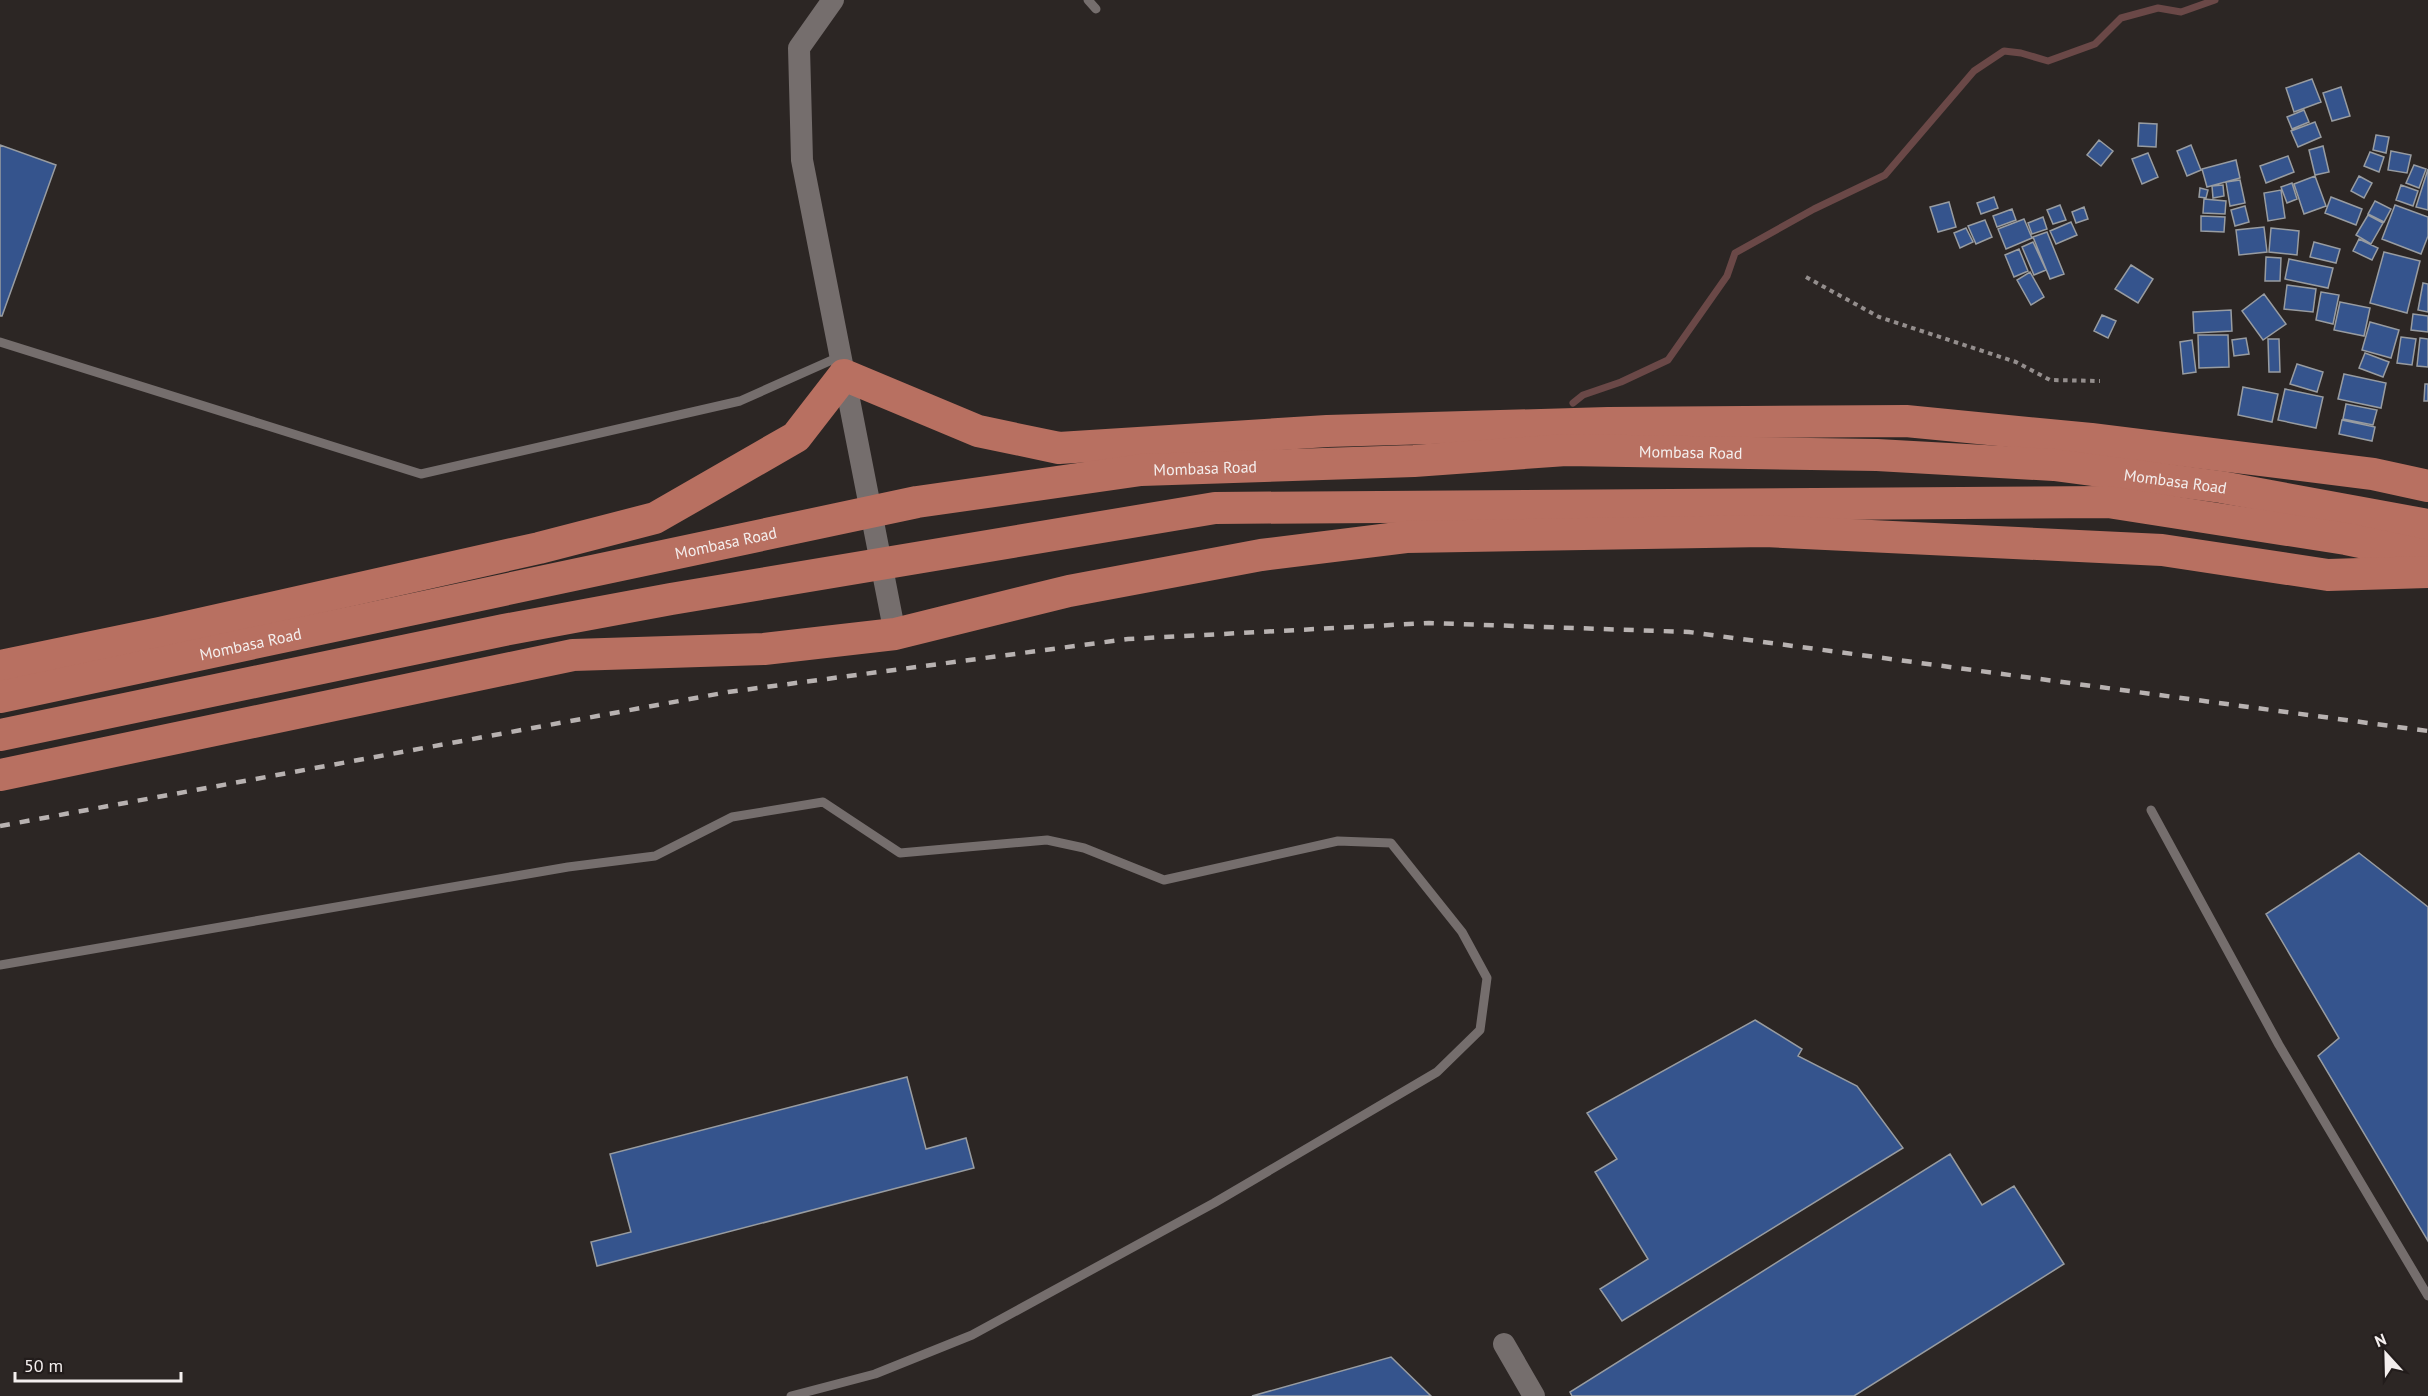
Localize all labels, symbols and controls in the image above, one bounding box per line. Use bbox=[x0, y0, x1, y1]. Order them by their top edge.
street label: Mombasa Road bbox=[1639, 441, 1743, 463]
street label: Mombasa Road bbox=[1153, 456, 1257, 480]
street label: Mombasa Road bbox=[2123, 464, 2228, 498]
street label: Mombasa Road bbox=[673, 522, 779, 563]
street label: Mombasa Road bbox=[198, 623, 303, 664]
north arrow bbox=[2356, 1324, 2416, 1384]
text: N bbox=[2372, 1329, 2389, 1351]
scale bar bbox=[15, 1345, 182, 1383]
text: 50 m bbox=[24, 1354, 63, 1377]

